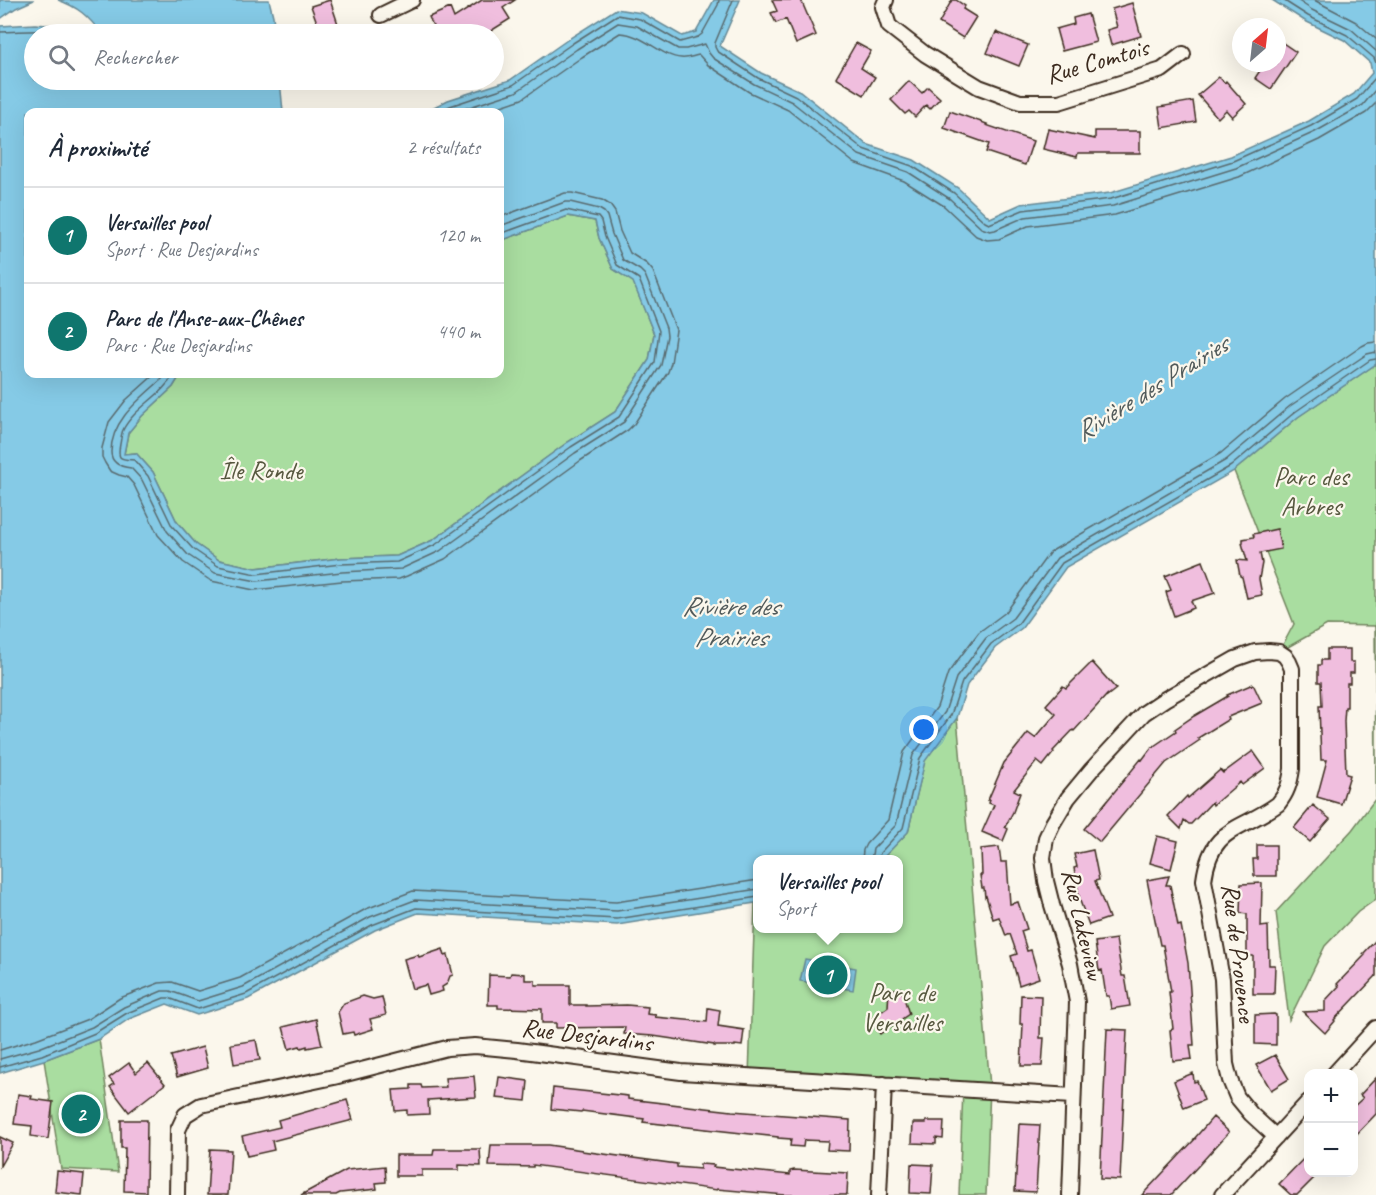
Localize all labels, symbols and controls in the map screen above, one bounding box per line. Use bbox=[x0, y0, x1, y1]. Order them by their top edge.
north arrow bbox=[1232, 18, 1286, 72]
search box bbox=[24, 24, 504, 90]
street label: Rue Comtois bbox=[1042, 30, 1154, 91]
icon: search bbox=[45, 41, 78, 74]
text: Rechercher bbox=[93, 43, 177, 71]
text: À proximité bbox=[48, 131, 147, 164]
text: 2 résultats bbox=[407, 135, 480, 160]
text: Versailles pool bbox=[105, 209, 208, 237]
text: 1 bbox=[63, 223, 72, 248]
text: 120 m bbox=[437, 223, 480, 248]
text: Sport · Rue Desjardins bbox=[105, 237, 258, 262]
text: Parc de l'Anse-aux-Chênes bbox=[105, 305, 303, 333]
text: 2 bbox=[63, 319, 72, 344]
text: 440 m bbox=[437, 319, 480, 344]
water label: Rivière des Prairies bbox=[1068, 325, 1238, 448]
text: Parc · Rue Desjardins bbox=[105, 333, 251, 358]
park label: Île Ronde bbox=[220, 454, 304, 487]
park label: Parc des Arbres bbox=[1274, 460, 1350, 523]
water label: Rivière des Prairies bbox=[682, 589, 783, 654]
your location bbox=[909, 715, 938, 744]
popup bbox=[753, 855, 903, 933]
street label: Rue Lakeview bbox=[1054, 865, 1112, 985]
text: Versailles pool bbox=[777, 868, 879, 896]
street label: Rue de Provence bbox=[1214, 882, 1264, 1026]
text: Sport bbox=[777, 896, 815, 921]
pin: 1 bbox=[808, 952, 848, 998]
park label: Parc de Versailles bbox=[862, 976, 944, 1039]
street label: Rue Desjardins bbox=[520, 1011, 656, 1060]
map controls bbox=[1304, 1069, 1358, 1177]
button: + bbox=[1304, 1069, 1358, 1123]
pin: 2 bbox=[62, 1092, 100, 1136]
button: − bbox=[1304, 1123, 1358, 1177]

